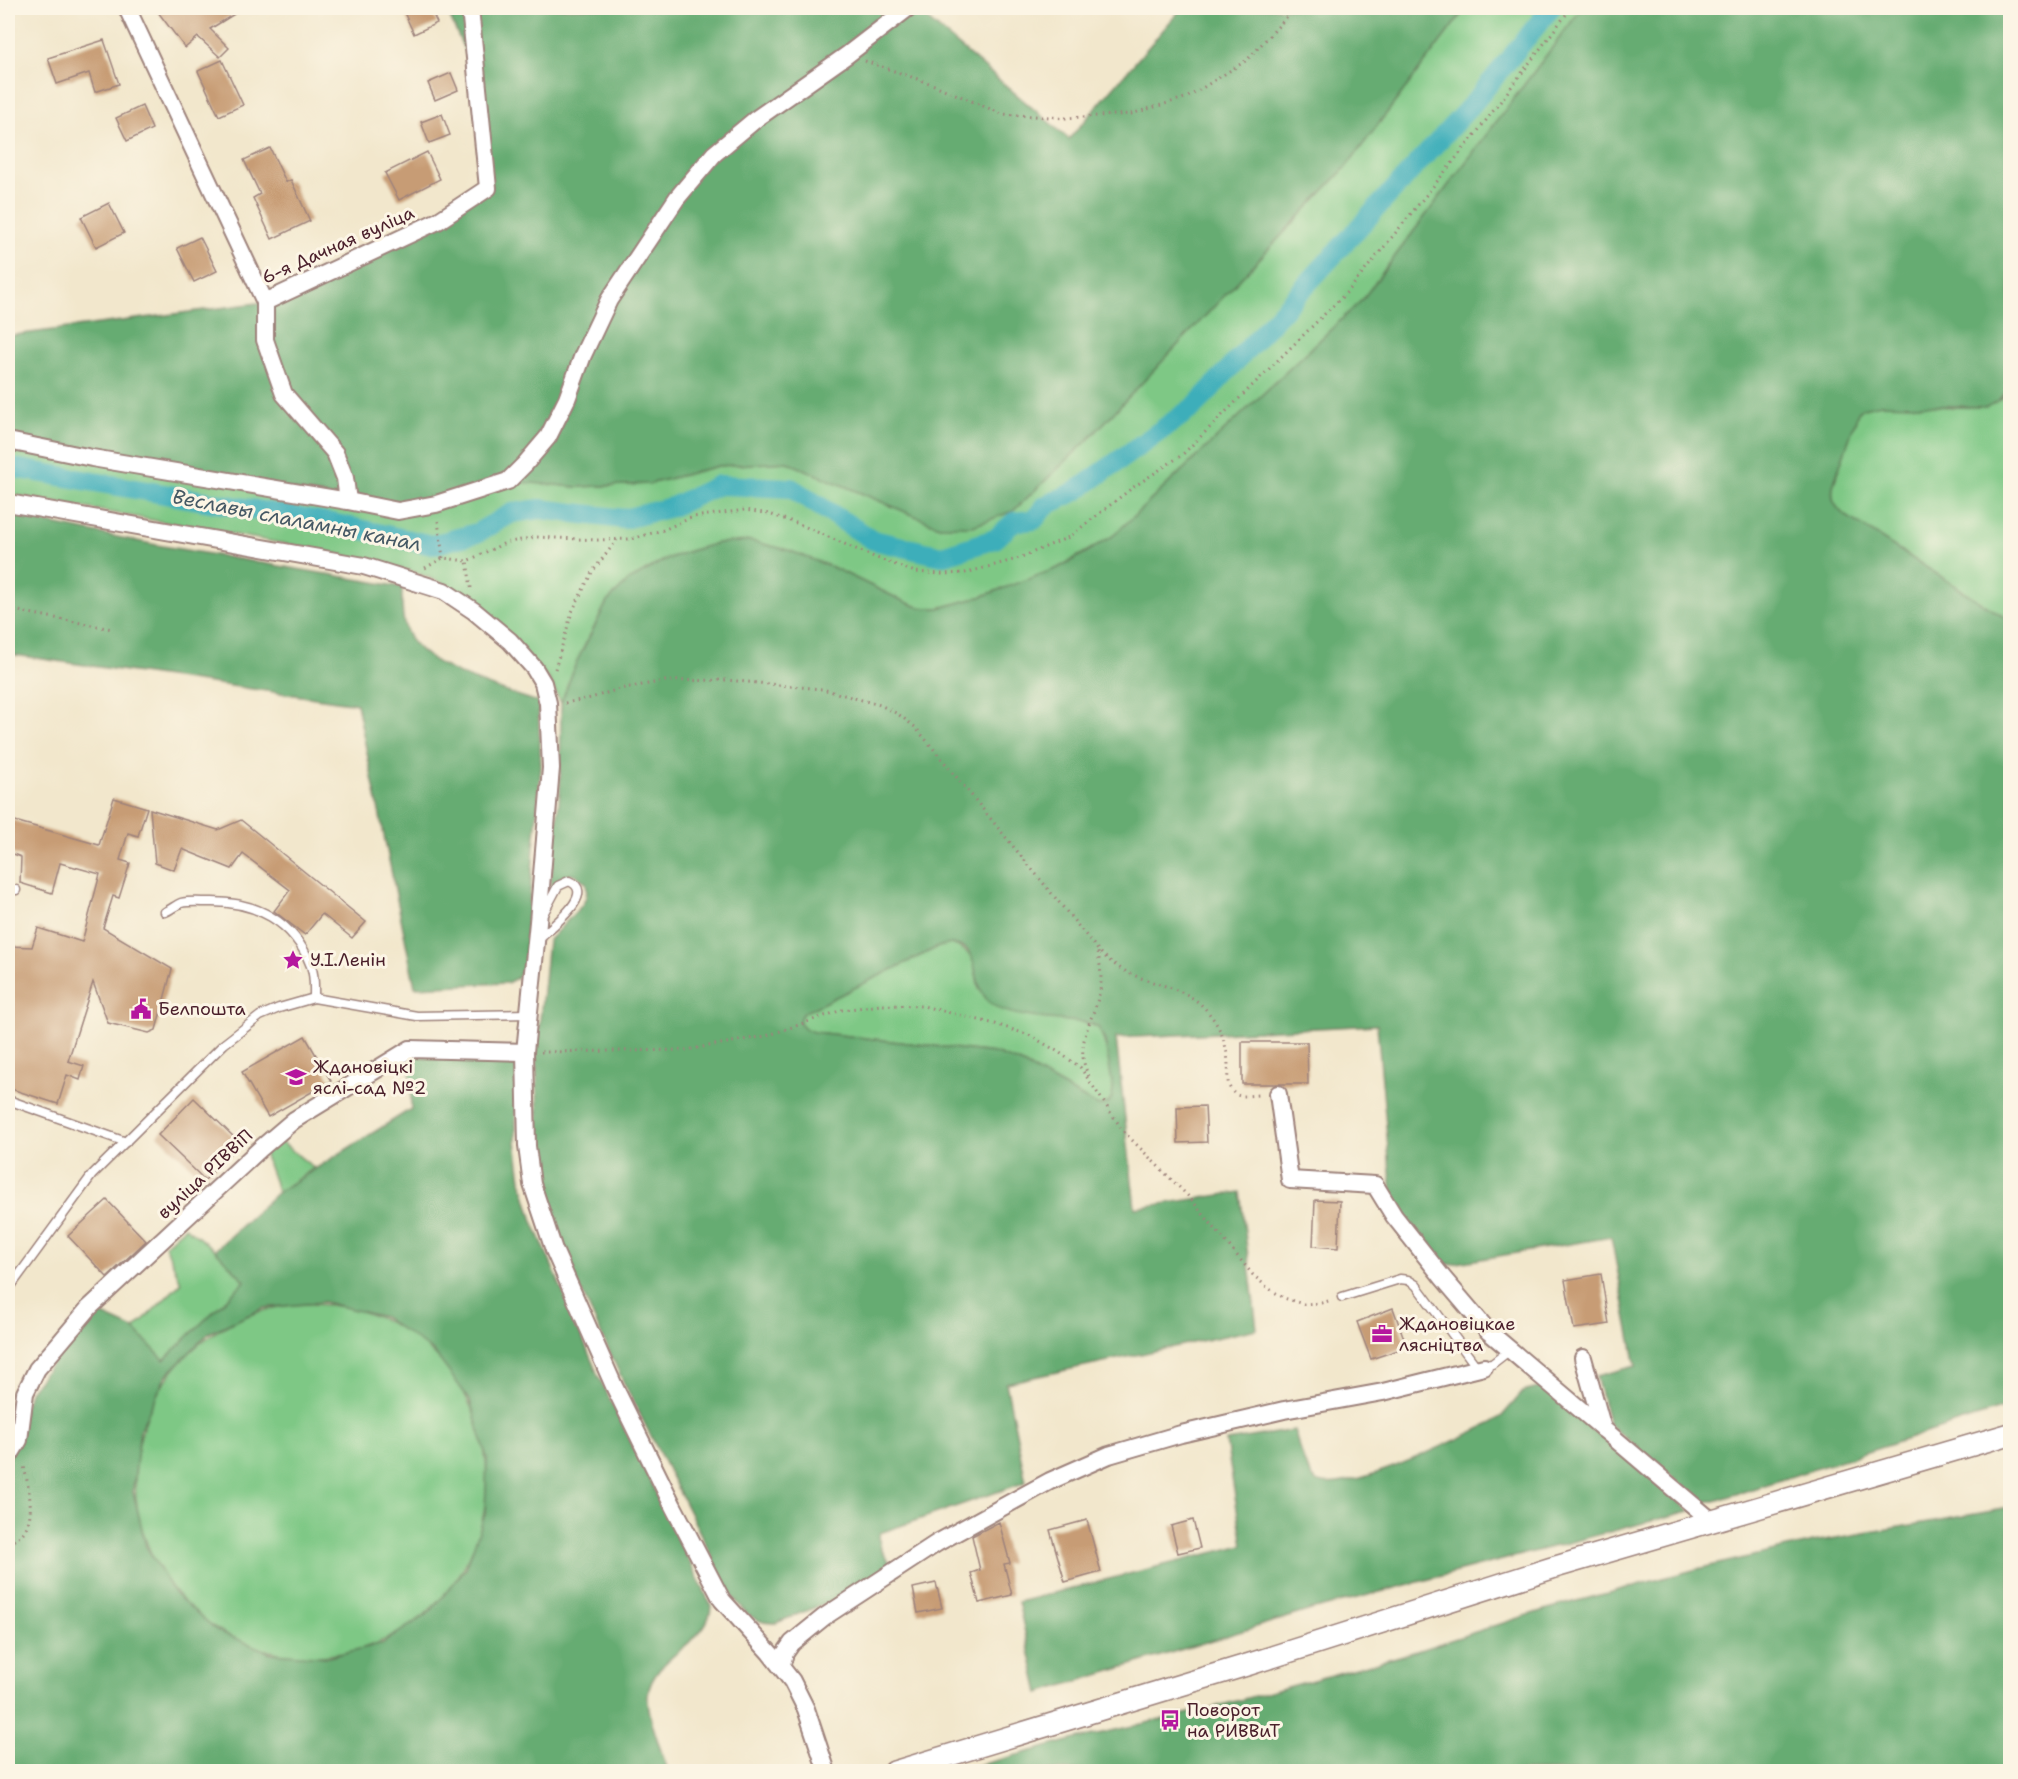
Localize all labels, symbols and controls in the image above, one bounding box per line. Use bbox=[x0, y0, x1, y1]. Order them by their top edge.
street label: 6-я Дачная вуліца bbox=[258, 201, 418, 289]
water label: Веславы слаламны канал bbox=[170, 483, 424, 557]
place icon: У.І.Ленін bbox=[281, 948, 305, 972]
place label: У.І.Ленін bbox=[310, 948, 386, 972]
public building icon: Белпошта bbox=[129, 997, 153, 1021]
place label: Белпошта bbox=[158, 997, 246, 1021]
place label: Ждановіцкі яслі-сад №2 bbox=[313, 1055, 426, 1100]
school or university icon: Ждановіцкі яслі-сад №2 bbox=[284, 1065, 308, 1089]
street label: вуліца РІВВіП bbox=[152, 1124, 258, 1224]
place label: Ждановіцкае лясніцтва bbox=[1399, 1312, 1515, 1357]
office icon: Ждановіцкае лясніцтва bbox=[1370, 1322, 1394, 1346]
place label: Поворот на РИВВиТ bbox=[1187, 1698, 1280, 1743]
bus stop icon: Поворот на РИВВиТ bbox=[1158, 1708, 1182, 1732]

